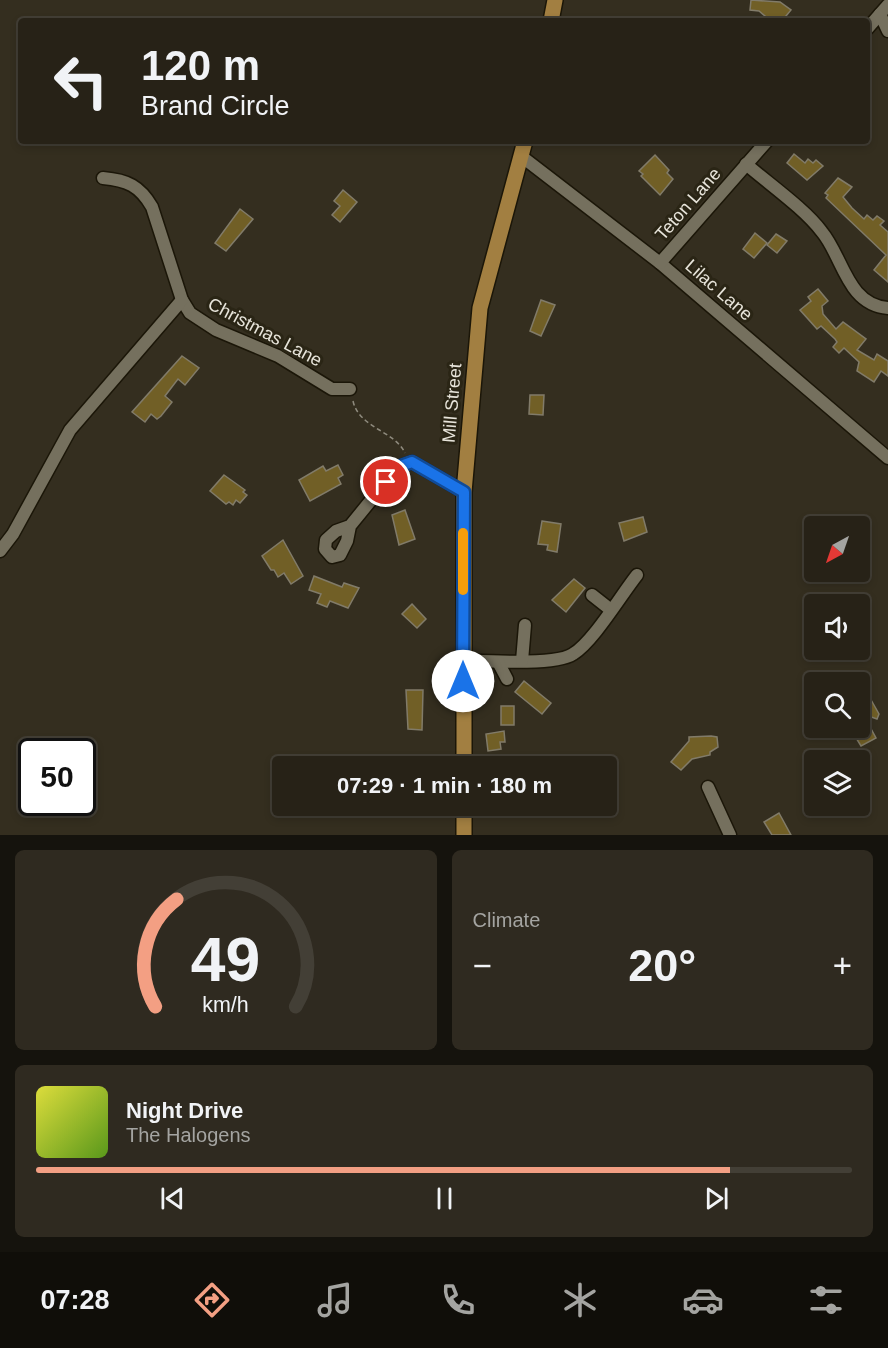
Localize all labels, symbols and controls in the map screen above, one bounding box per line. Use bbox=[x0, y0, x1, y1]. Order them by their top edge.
icon: left bbox=[42, 42, 120, 120]
text: 120 m bbox=[141, 42, 260, 89]
text: Brand Circle bbox=[141, 91, 290, 121]
street label: Teton Lane bbox=[651, 164, 725, 244]
street label: Lilac Lane bbox=[681, 256, 757, 324]
street label: Christmas Lane bbox=[205, 294, 325, 370]
street label: Mill Street bbox=[439, 362, 465, 444]
pin bbox=[360, 456, 411, 507]
icon: arrive bbox=[369, 465, 402, 498]
north arrow bbox=[804, 516, 870, 582]
map controls bbox=[804, 516, 870, 816]
button: sound bbox=[804, 594, 870, 660]
position arrow bbox=[431, 649, 495, 713]
button: search bbox=[804, 672, 870, 738]
speed limit sign: 50 bbox=[18, 738, 96, 816]
button: layers bbox=[804, 750, 870, 816]
text: 07:29 · 1 min · 180 m bbox=[337, 773, 552, 798]
text: Climate bbox=[473, 909, 540, 931]
text: 49 bbox=[191, 925, 260, 994]
text: 20° bbox=[628, 940, 696, 991]
text: − bbox=[473, 947, 492, 984]
text: + bbox=[833, 947, 852, 984]
text: km/h bbox=[203, 993, 249, 1017]
text: Night Drive bbox=[126, 1098, 243, 1123]
text: The Halogens bbox=[126, 1124, 251, 1146]
icon: previous bbox=[156, 1182, 189, 1215]
icon: pause bbox=[428, 1182, 461, 1215]
icon: next bbox=[700, 1182, 733, 1215]
icon: directions bbox=[191, 1279, 233, 1321]
icon: music bbox=[314, 1279, 356, 1321]
icon: phone bbox=[437, 1279, 479, 1321]
icon: climate bbox=[559, 1279, 601, 1321]
icon: car bbox=[682, 1279, 724, 1321]
icon: filters bbox=[805, 1279, 847, 1321]
text: 07:28 bbox=[40, 1285, 110, 1315]

